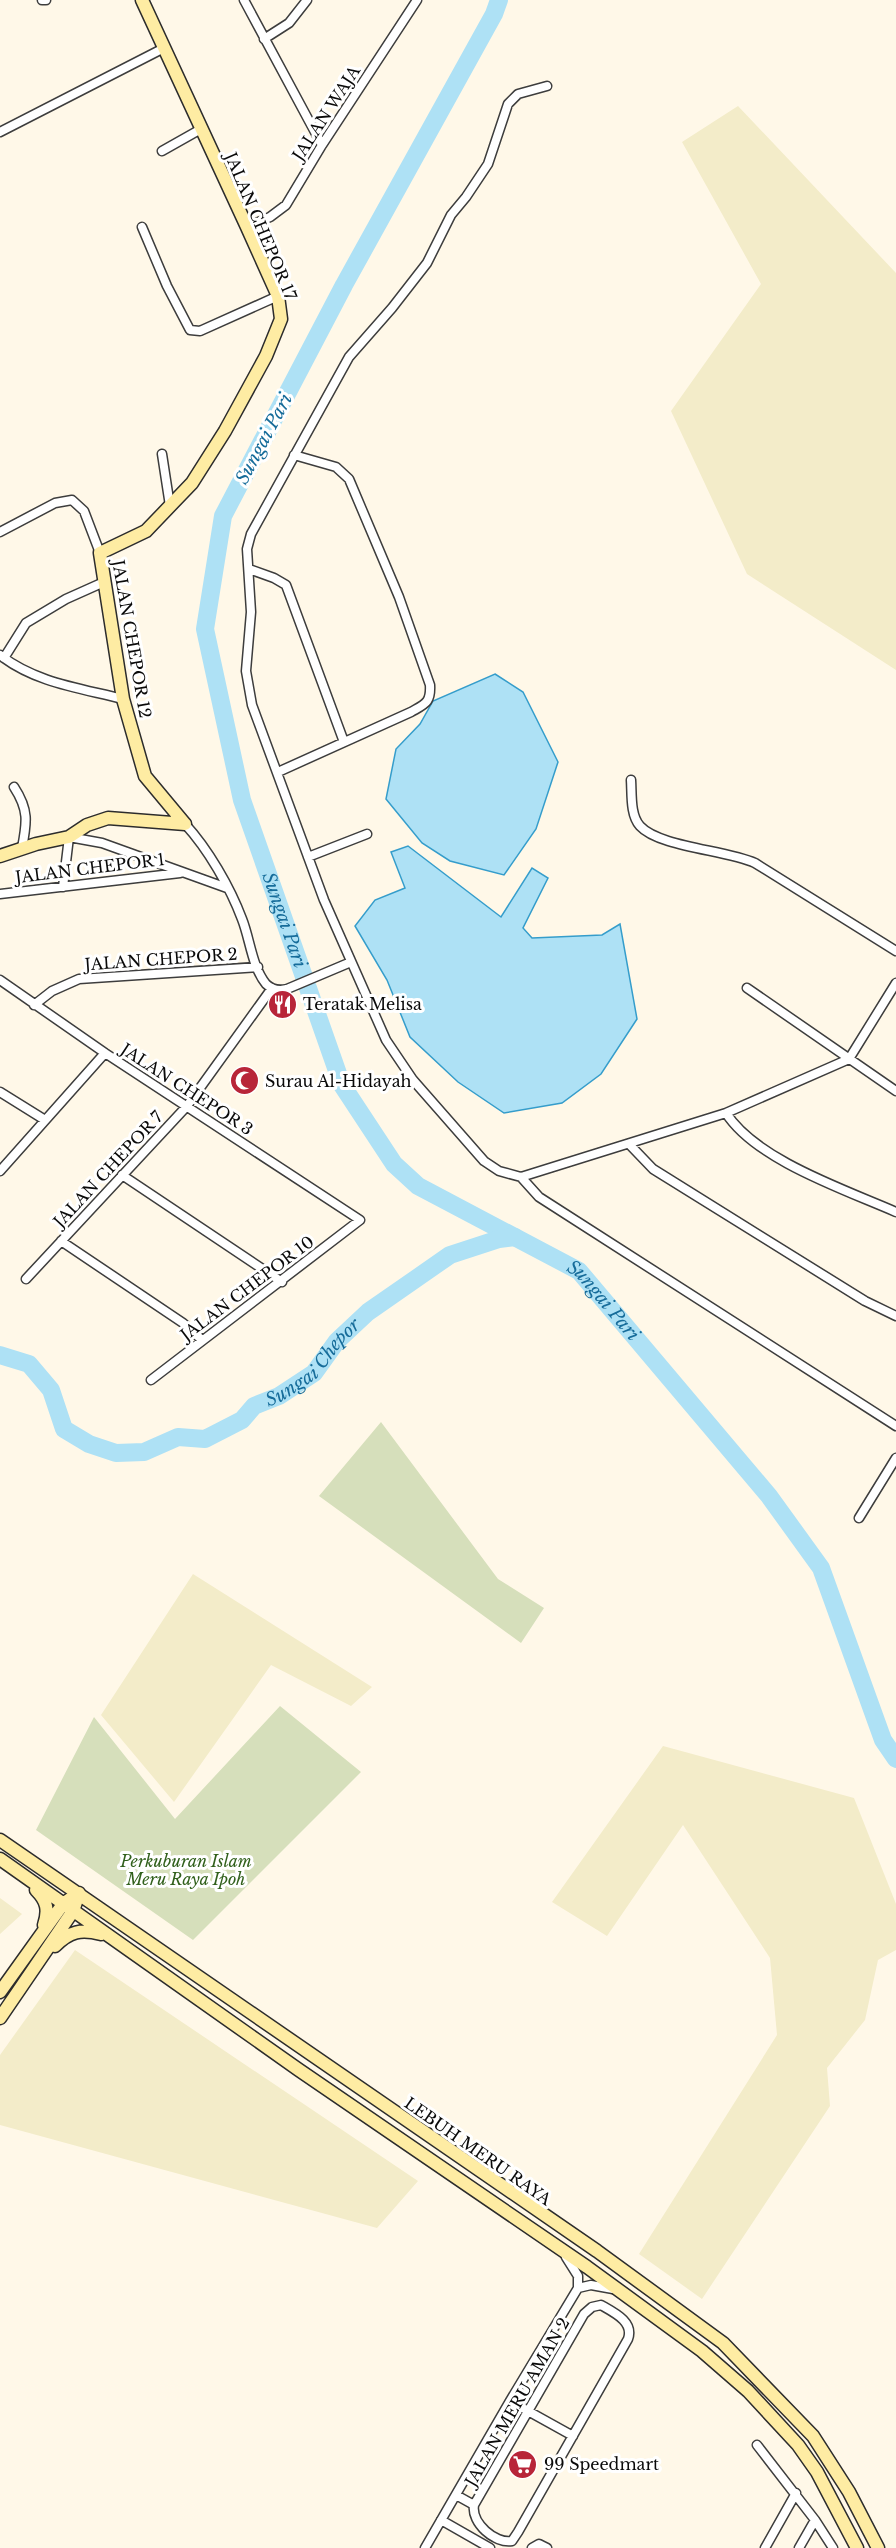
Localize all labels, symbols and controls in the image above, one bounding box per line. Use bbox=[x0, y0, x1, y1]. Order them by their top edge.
street label: JALAN WAJA bbox=[287, 61, 364, 166]
street label: JALAN CHEPOR 17 bbox=[220, 147, 302, 304]
water label: Sungai Pari bbox=[231, 389, 297, 488]
street label: JALAN CHEPOR 12 bbox=[108, 556, 156, 720]
street label: JALAN CHEPOR 1 bbox=[12, 849, 166, 887]
water label: Sungai Pari bbox=[257, 869, 311, 971]
street label: JALAN CHEPOR 2 bbox=[82, 944, 238, 974]
restaurant icon: Teratak Melisa bbox=[266, 988, 298, 1020]
place label: Teratak Melisa bbox=[303, 994, 422, 1014]
street label: JALAN CHEPOR 3 bbox=[116, 1038, 257, 1139]
mosque icon: Surau Al-Hidayah bbox=[228, 1065, 260, 1097]
place label: Surau Al-Hidayah bbox=[265, 1071, 412, 1091]
street label: JALAN CHEPOR 7 bbox=[48, 1106, 168, 1233]
street label: JALAN CHEPOR 10 bbox=[175, 1231, 318, 1346]
water label: Sungai Pari bbox=[563, 1256, 645, 1346]
water label: Sungai Chepor bbox=[262, 1314, 365, 1411]
park label: Perkuburan Islam Meru Raya Ipoh bbox=[119, 1851, 252, 1889]
street label: LEBUH MERU RAYA bbox=[401, 2093, 556, 2210]
street label: JALAN MERU AMAN 2 bbox=[459, 2314, 574, 2492]
supermarket icon: 99 Speedmart bbox=[507, 2448, 539, 2480]
place label: 99 Speedmart bbox=[544, 2454, 659, 2474]

